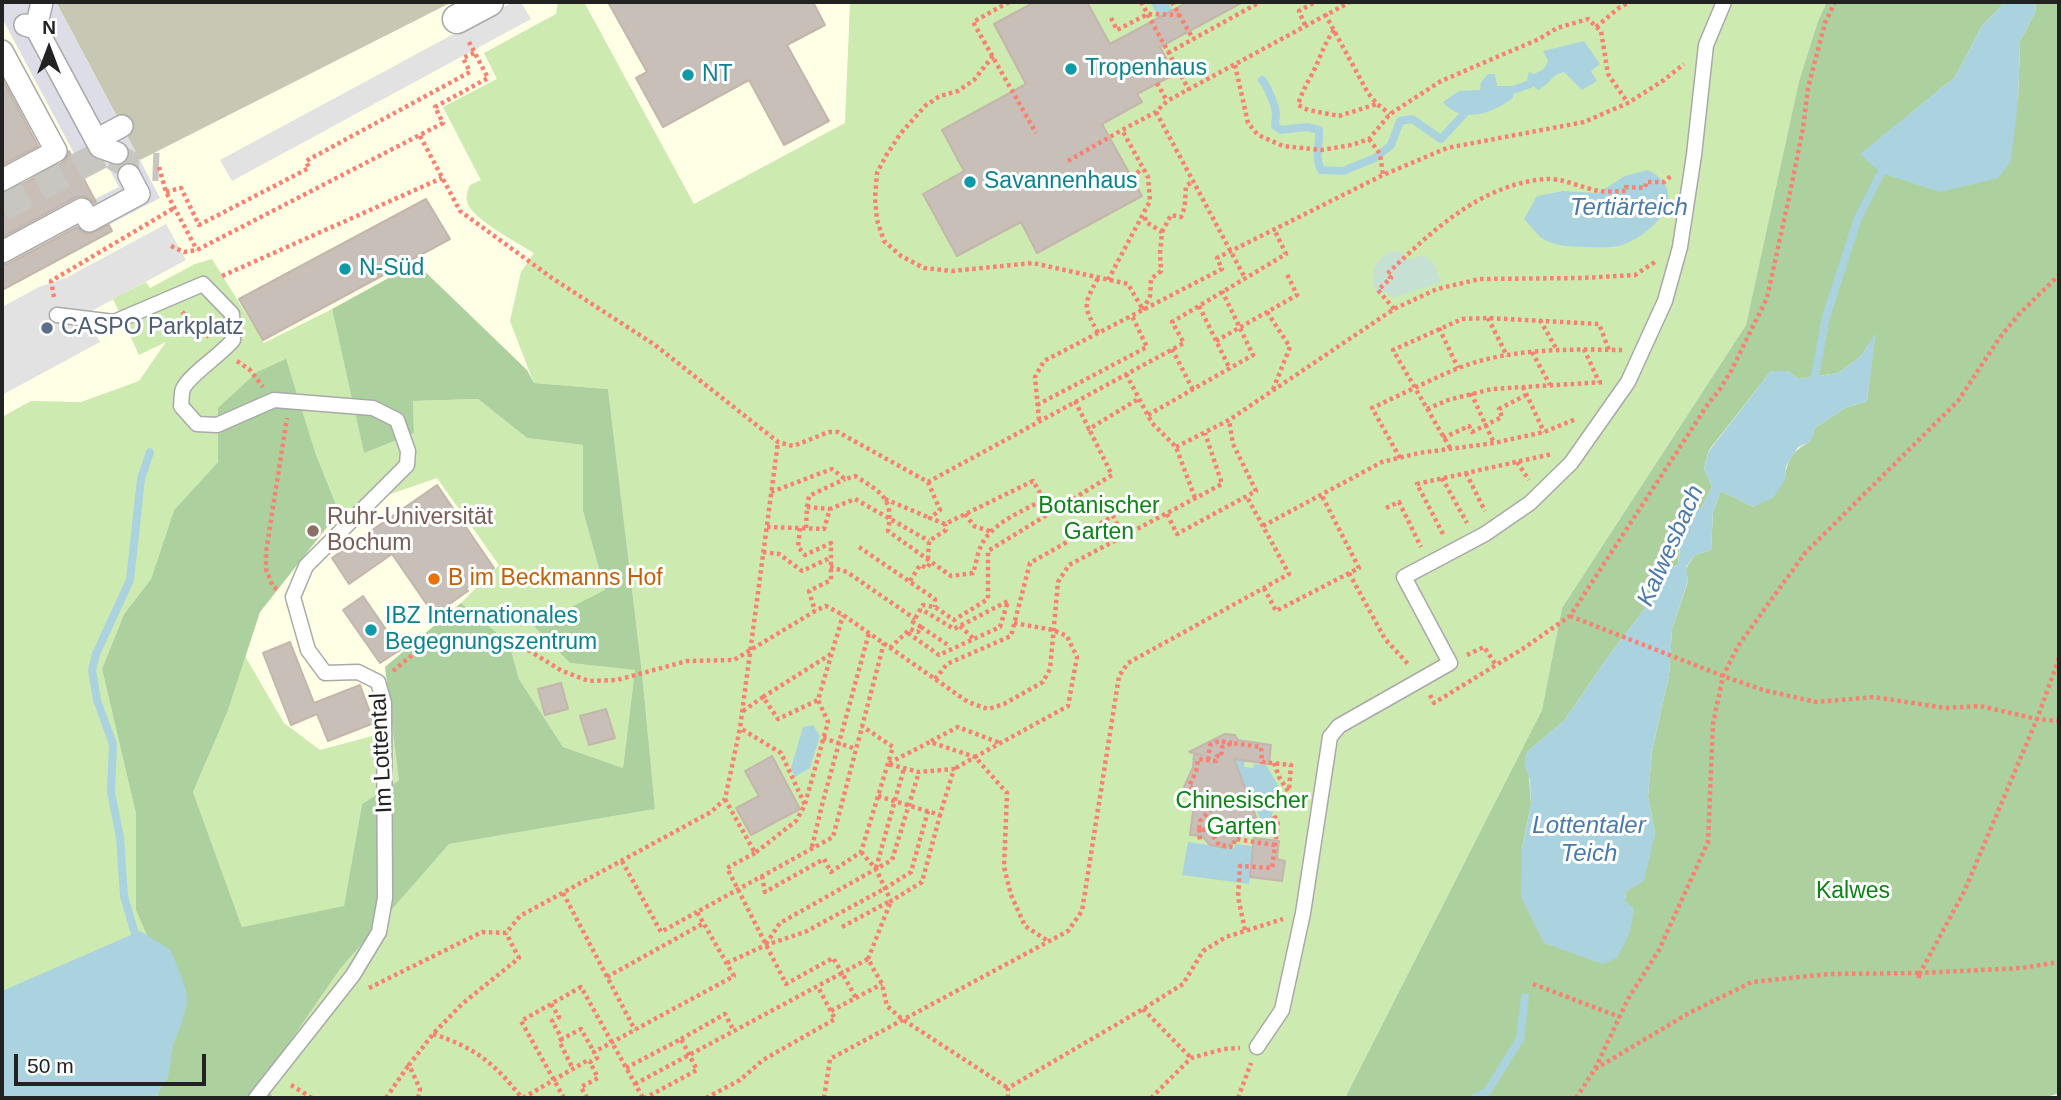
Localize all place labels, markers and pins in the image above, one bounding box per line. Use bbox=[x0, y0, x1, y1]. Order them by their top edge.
place label: Tropenhaus bbox=[1085, 55, 1207, 83]
place label: NT bbox=[702, 61, 733, 89]
marker: Tropenhaus bbox=[1063, 61, 1079, 77]
marker: NT bbox=[680, 67, 696, 83]
place label: Savannenhaus bbox=[984, 168, 1137, 196]
marker: Savannenhaus bbox=[962, 174, 978, 190]
place label: N-Süd bbox=[359, 255, 424, 283]
marker: N-Süd bbox=[337, 261, 353, 277]
place label: CASPO Parkplatz bbox=[61, 314, 244, 342]
marker: CASPO Parkplatz bbox=[39, 320, 55, 336]
place label: Ruhr-Universität Bochum bbox=[327, 504, 493, 558]
marker: Ruhr-Universität Bochum bbox=[305, 523, 321, 539]
place label: B im Beckmanns Hof bbox=[448, 565, 663, 593]
marker: B im Beckmanns Hof bbox=[426, 571, 442, 587]
place label: IBZ Internationales Begegnungszentrum bbox=[385, 603, 597, 657]
marker: IBZ Internationales Begegnungszentrum bbox=[363, 622, 379, 638]

